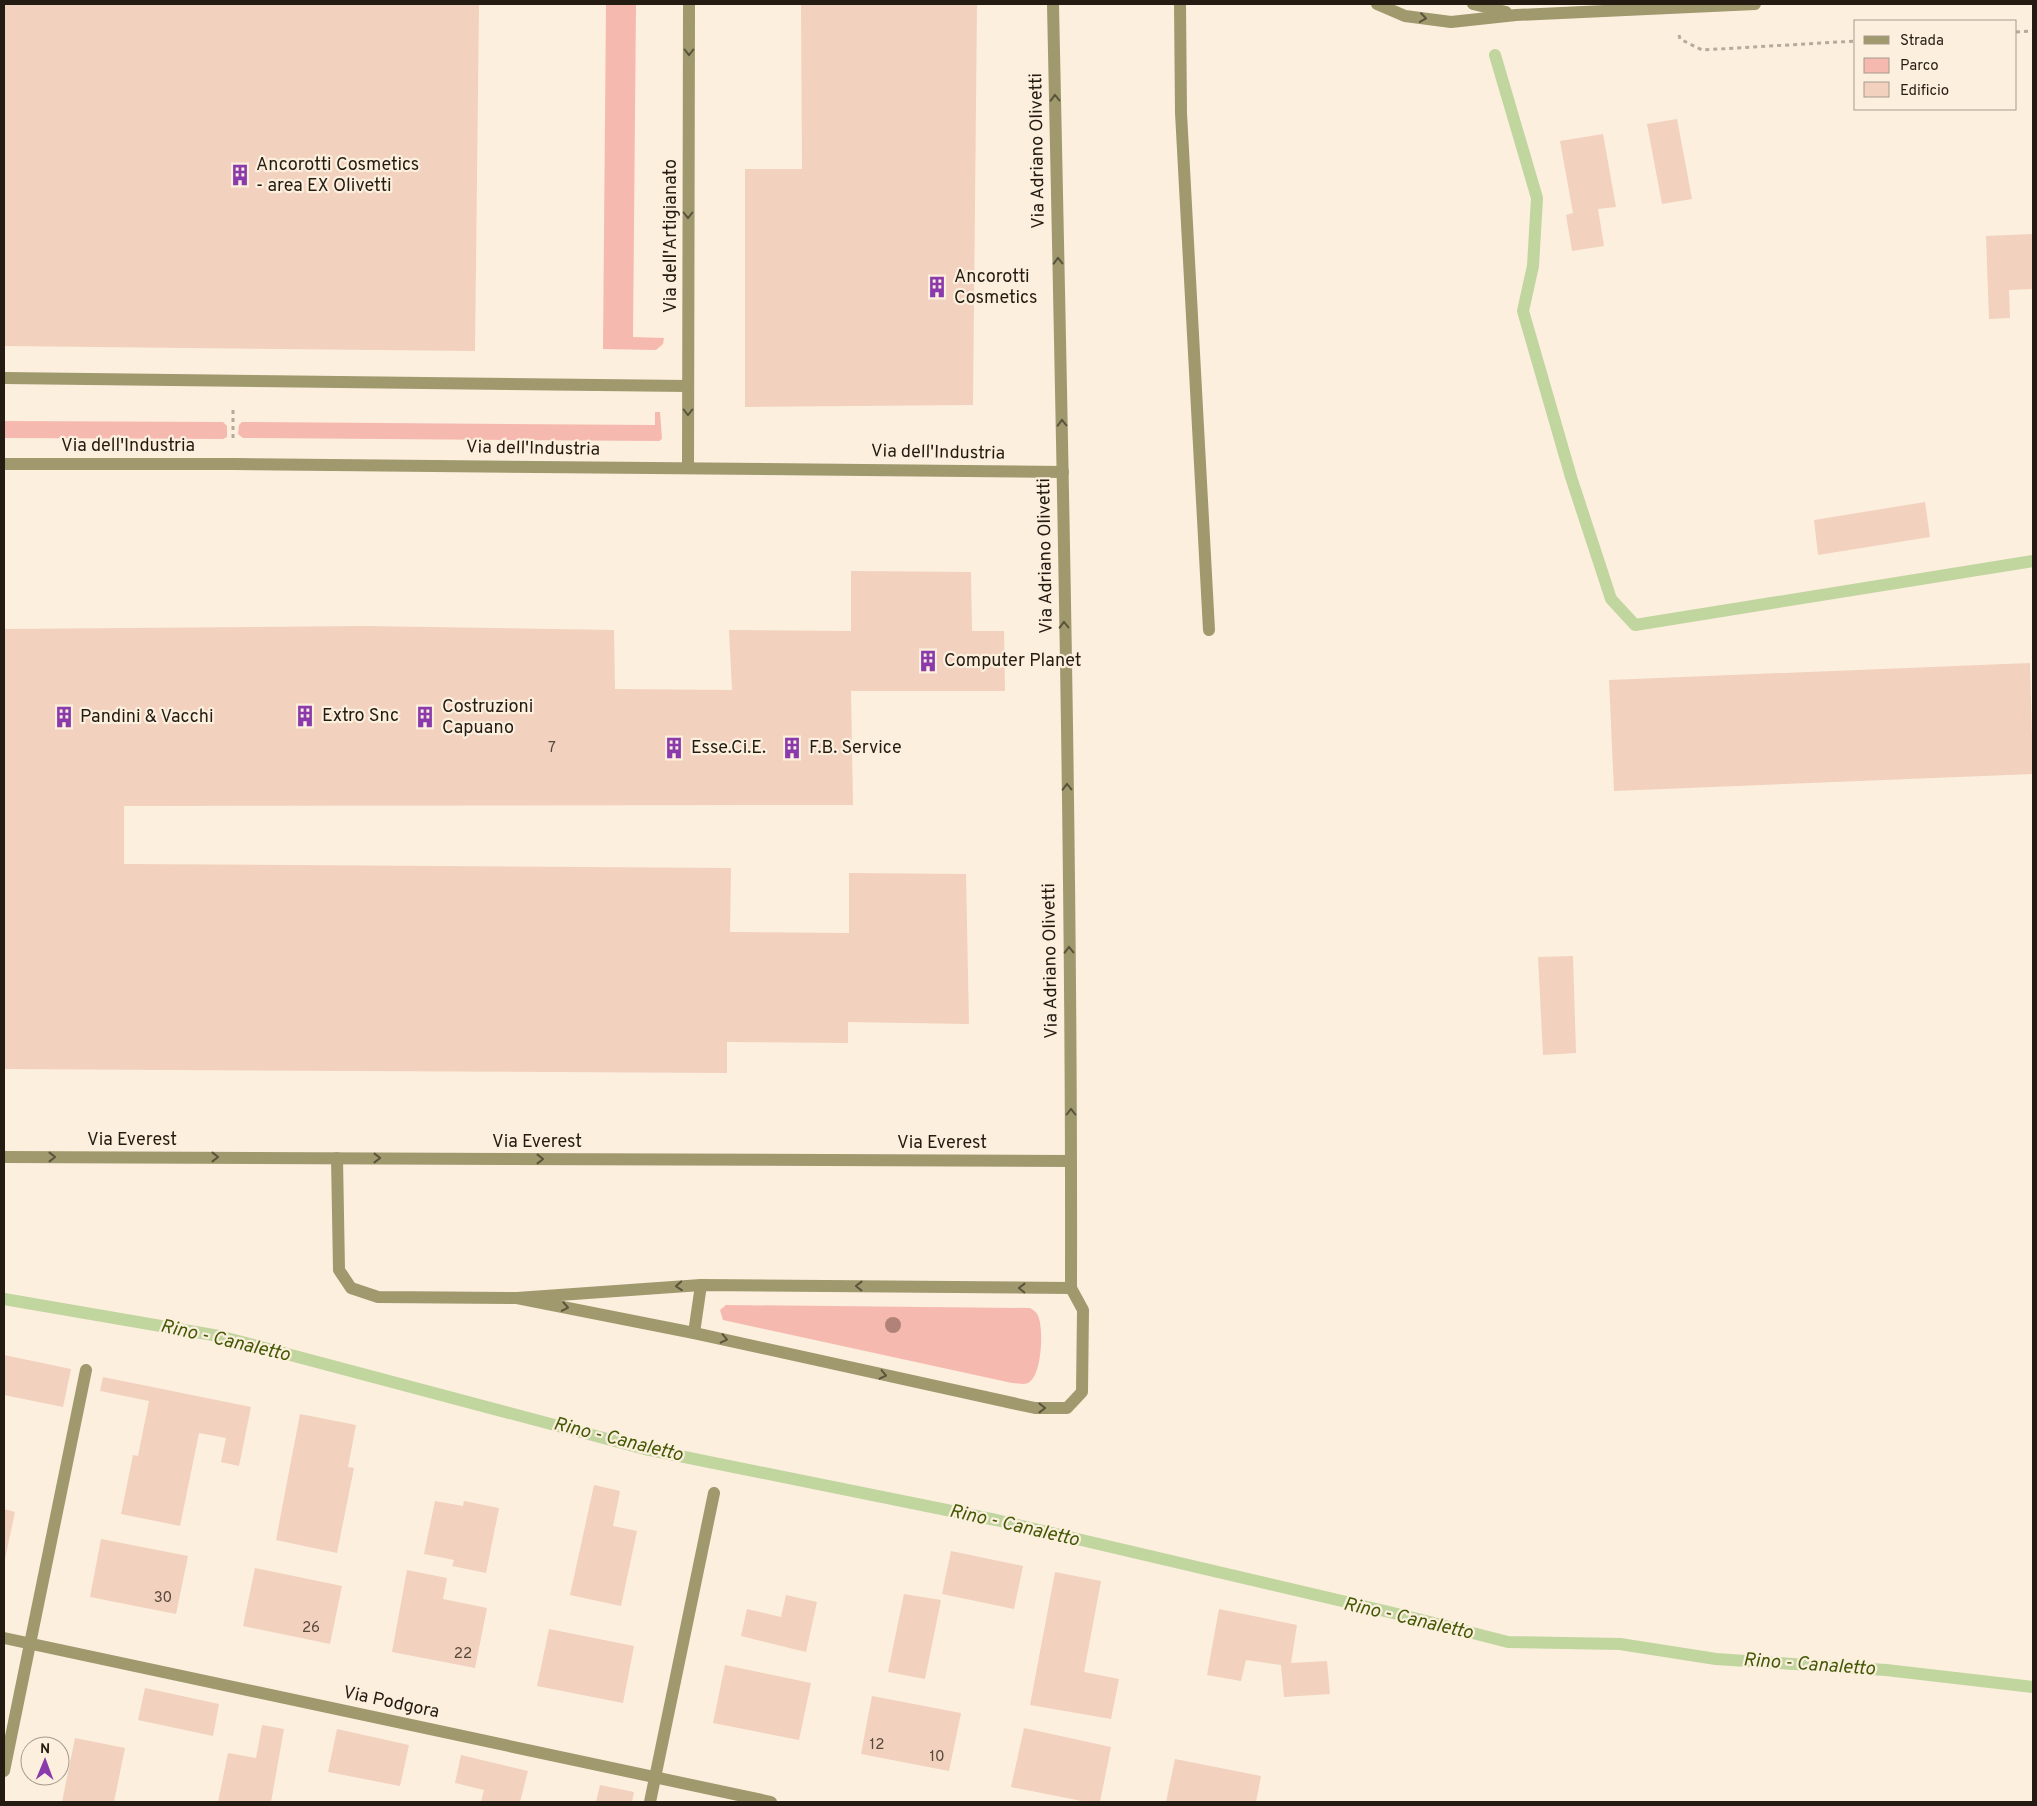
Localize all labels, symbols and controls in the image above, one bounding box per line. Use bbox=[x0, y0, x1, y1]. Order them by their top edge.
one-way arrow bbox=[1420, 12, 1428, 23]
legend bbox=[1854, 20, 2017, 110]
text: Strada bbox=[1900, 32, 1944, 51]
one-way arrow bbox=[684, 49, 694, 57]
text: Parco bbox=[1900, 57, 1939, 76]
street label: Via Adriano Olivetti bbox=[1025, 73, 1051, 229]
text: Edificio bbox=[1900, 82, 1949, 101]
one-way arrow bbox=[1049, 94, 1060, 102]
place label: Ancorotti Cosmetics - area EX Olivetti bbox=[256, 154, 419, 198]
street label: Via dell'Artigianato bbox=[660, 159, 683, 313]
building icon: Ancorotti Cosmetics - area EX Olivetti bbox=[227, 162, 253, 188]
one-way arrow bbox=[683, 212, 693, 219]
one-way arrow bbox=[1053, 257, 1063, 264]
place label: Ancorotti Cosmetics bbox=[954, 266, 1037, 310]
building icon: Ancorotti Cosmetics bbox=[924, 274, 950, 300]
one-way arrow bbox=[683, 409, 693, 417]
one-way arrow bbox=[1056, 419, 1067, 427]
street label: Via dell'Industria bbox=[61, 435, 195, 458]
street label: Via dell'Industria bbox=[466, 436, 600, 462]
street label: Via dell'Industria bbox=[871, 440, 1005, 466]
street label: Via Adriano Olivetti bbox=[1033, 478, 1059, 634]
one-way arrow bbox=[1059, 621, 1070, 629]
building icon: Computer Planet bbox=[915, 648, 941, 674]
place label: Computer Planet bbox=[944, 650, 1082, 673]
place label: Costruzioni Capuano bbox=[442, 696, 533, 740]
building icon: Extro Snc bbox=[292, 703, 318, 729]
building icon: Pandini & Vacchi bbox=[51, 704, 77, 730]
building icon: Costruzioni Capuano bbox=[412, 704, 438, 730]
place label: Extro Snc bbox=[322, 705, 399, 728]
place label: Pandini & Vacchi bbox=[80, 706, 213, 729]
building icon: Esse.Ci.E. bbox=[661, 735, 687, 761]
building icon: F.B. Service bbox=[779, 735, 805, 761]
place label: Esse.Ci.E. bbox=[691, 737, 766, 760]
place label: F.B. Service bbox=[809, 737, 902, 760]
house number: 7 bbox=[548, 739, 556, 758]
one-way arrow bbox=[1061, 783, 1072, 791]
street label: Via Adriano Olivetti bbox=[1038, 883, 1064, 1039]
one-way arrow bbox=[1064, 946, 1074, 954]
one-way arrow bbox=[1066, 1108, 1076, 1116]
street label: Via Everest bbox=[87, 1129, 177, 1152]
street label: Via Everest bbox=[492, 1131, 582, 1154]
street label: Via Everest bbox=[897, 1132, 987, 1155]
one-way arrow bbox=[49, 1152, 57, 1162]
one-way arrow bbox=[212, 1152, 219, 1162]
one-way arrow bbox=[374, 1153, 382, 1163]
one-way arrow bbox=[536, 1154, 544, 1164]
one-way arrow bbox=[675, 1281, 683, 1292]
one-way arrow bbox=[855, 1281, 863, 1291]
one-way arrow bbox=[1018, 1283, 1026, 1293]
one-way arrow bbox=[561, 1302, 570, 1312]
water label: Rino - Canaletto bbox=[158, 1314, 293, 1368]
one-way arrow bbox=[720, 1334, 729, 1344]
one-way arrow bbox=[879, 1369, 888, 1380]
one-way arrow bbox=[1038, 1403, 1046, 1413]
water label: Rino - Canaletto bbox=[551, 1412, 686, 1468]
water label: Rino - Canaletto bbox=[947, 1499, 1082, 1553]
house number: 30 bbox=[154, 1589, 172, 1608]
water label: Rino - Canaletto bbox=[1341, 1592, 1476, 1646]
house number: 26 bbox=[302, 1619, 320, 1638]
house number: 22 bbox=[454, 1645, 472, 1664]
water label: Rino - Canaletto bbox=[1742, 1648, 1877, 1682]
street label: Via Podgora bbox=[341, 1682, 441, 1724]
north arrow bbox=[20, 1736, 70, 1786]
house number: 12 bbox=[870, 1736, 884, 1755]
text: N bbox=[40, 1741, 50, 1758]
house number: 10 bbox=[929, 1748, 945, 1767]

